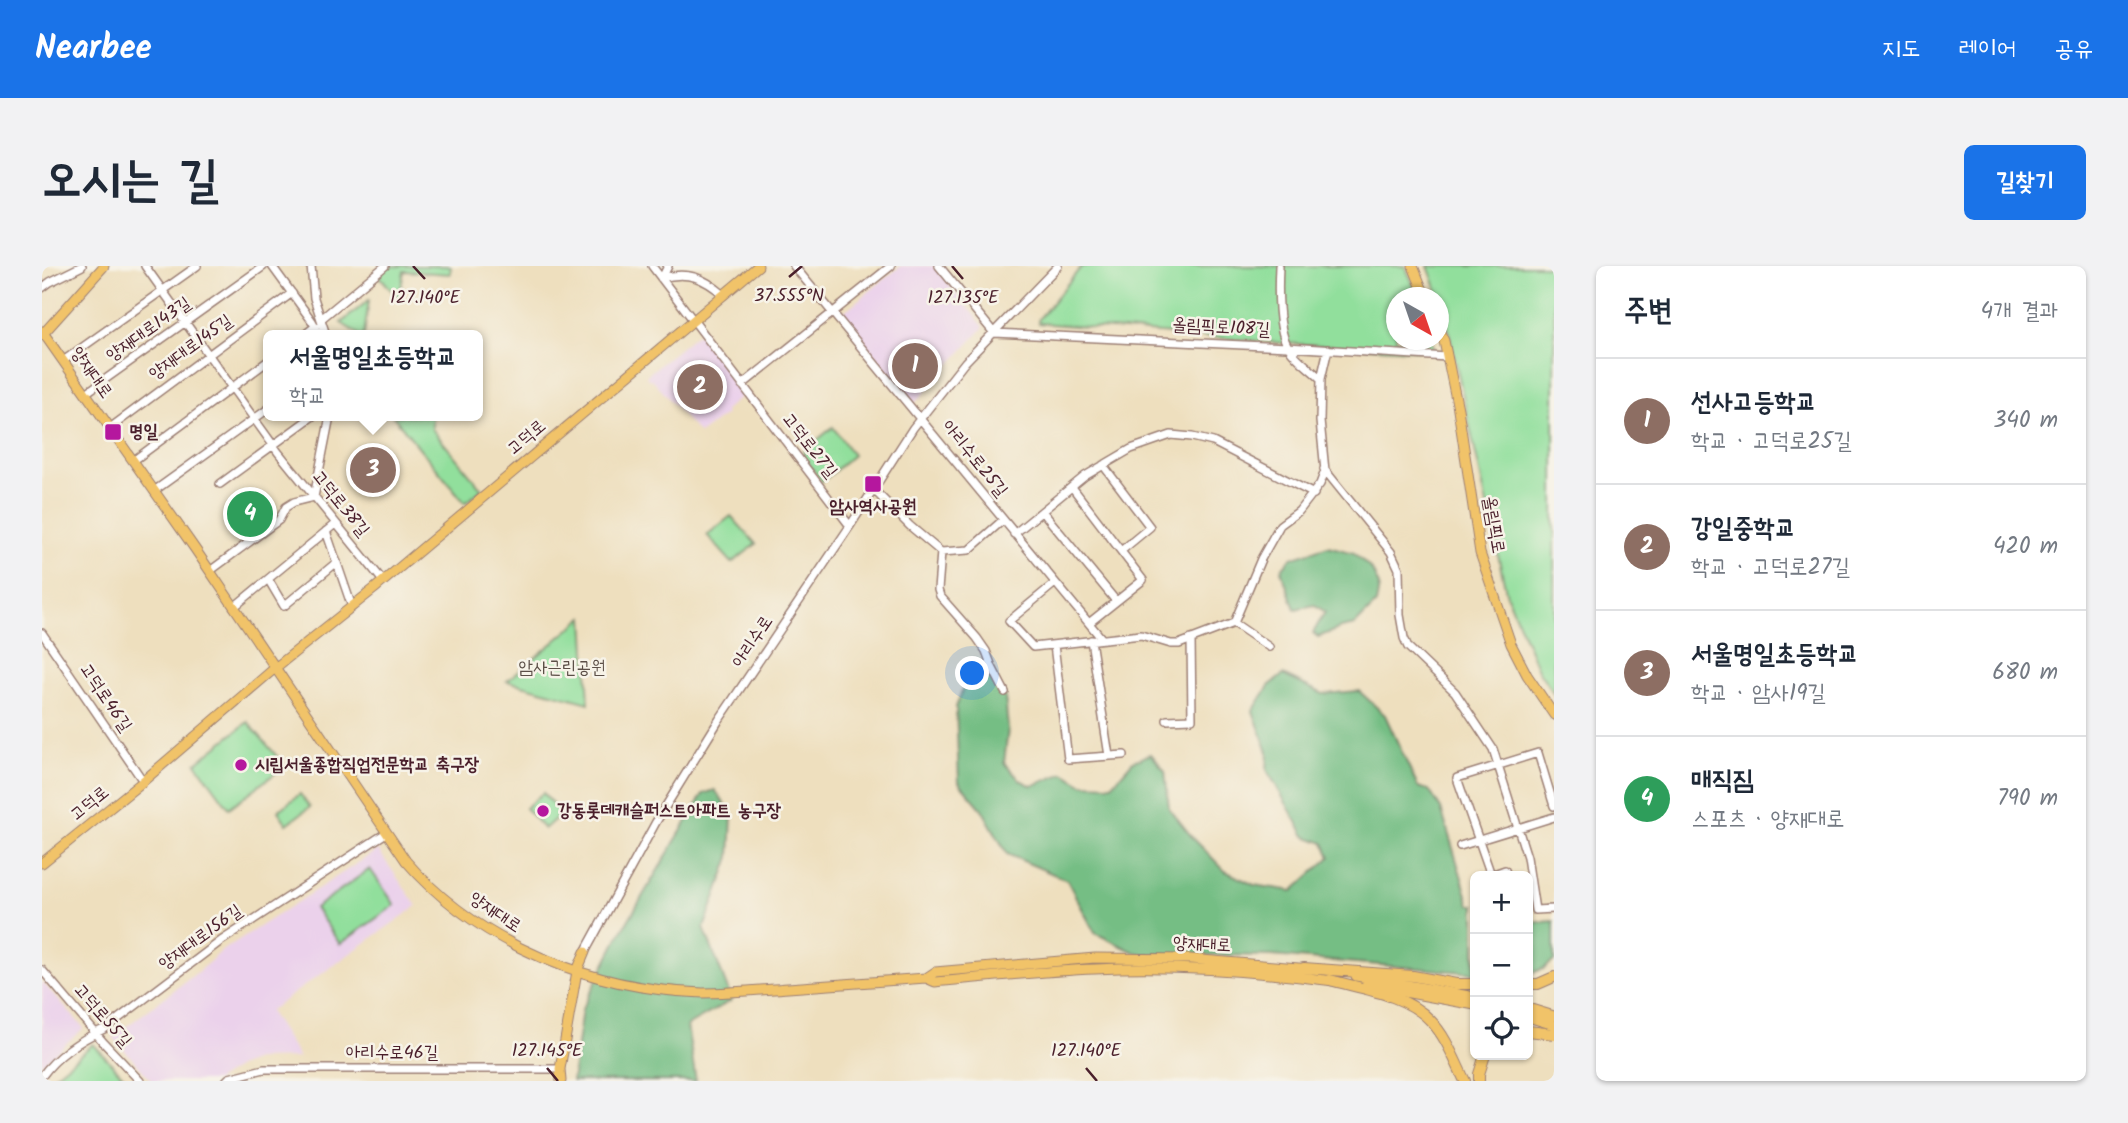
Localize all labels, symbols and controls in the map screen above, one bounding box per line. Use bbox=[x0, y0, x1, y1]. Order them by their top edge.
text: Nearbee bbox=[35, 23, 152, 76]
text: 지도 bbox=[1882, 30, 1920, 69]
text: 레이어 bbox=[1958, 30, 2016, 69]
text: 공유 bbox=[2054, 30, 2093, 69]
text: 오시는 길 bbox=[42, 143, 219, 221]
button: 길찾기 bbox=[1964, 145, 2086, 220]
text: 37.555°N bbox=[754, 282, 824, 311]
text: 127.140°E bbox=[390, 284, 460, 313]
text: 127.135°E bbox=[928, 284, 999, 313]
north arrow bbox=[1386, 287, 1449, 350]
text: 주변 bbox=[1624, 288, 1672, 336]
street label: 양재대로143길 bbox=[100, 290, 198, 370]
text: 4개 결과 bbox=[1981, 294, 2058, 330]
street label: 양재대로145길 bbox=[143, 307, 239, 388]
street label: 올림픽로108길 bbox=[1171, 311, 1271, 345]
popup bbox=[263, 330, 483, 421]
text: 서울명일초등학교 bbox=[289, 337, 457, 379]
pin: 1 bbox=[892, 340, 938, 392]
street label: 양재대로 bbox=[63, 341, 119, 405]
pin: 2 bbox=[677, 361, 723, 413]
text: 학교 bbox=[289, 379, 326, 415]
text: 선사고등학교 bbox=[1691, 382, 1817, 424]
text: 1 bbox=[1644, 403, 1650, 439]
text: 340 m bbox=[1993, 403, 2058, 439]
street label: 고덕로27길 bbox=[774, 407, 844, 486]
street label: 고덕로 bbox=[501, 413, 553, 463]
street label: 아리수로25길 bbox=[934, 414, 1015, 504]
place label: 명일 bbox=[129, 418, 158, 447]
marker: 명일 bbox=[103, 422, 123, 442]
text: 학교 · 고덕로25길 bbox=[1691, 424, 1852, 460]
pin: 3 bbox=[350, 444, 396, 496]
street label: 고덕로38길 bbox=[307, 466, 373, 542]
marker: 암사역사공원 bbox=[863, 474, 883, 494]
pin: 4 bbox=[227, 488, 273, 540]
place label: 암사역사공원 bbox=[830, 493, 916, 522]
street label: 올림픽로 bbox=[1474, 494, 1512, 556]
text: 강일중학교 bbox=[1691, 508, 1796, 550]
text: 2 bbox=[1640, 529, 1654, 565]
text: 420 m bbox=[1993, 529, 2058, 565]
text: 학교 · 고덕로27길 bbox=[1691, 550, 1850, 586]
street label: 아리수로 bbox=[725, 610, 781, 674]
text: 서울명일초등학교 bbox=[1691, 634, 1858, 676]
park label: 암사근린공원 bbox=[519, 654, 605, 683]
text: 3 bbox=[1641, 655, 1653, 691]
text: 680 m bbox=[1992, 655, 2058, 691]
your location bbox=[955, 656, 989, 690]
street label: 고덕로46길 bbox=[71, 658, 139, 739]
text: 학교 · 암사19길 bbox=[1691, 676, 1826, 712]
place label: 시립서울종합직업전문학교 축구장 bbox=[255, 751, 480, 780]
marker: 시립서울종합직업전문학교 축구장 bbox=[233, 757, 249, 773]
text: 매직짐 bbox=[1691, 760, 1754, 802]
street label: 고덕로 bbox=[64, 779, 116, 829]
text: 4 bbox=[1641, 781, 1653, 817]
text: 790 m bbox=[1997, 781, 2058, 817]
place label: 강동롯데캐슬퍼스트아파트 농구장 bbox=[557, 797, 782, 826]
text: 스포츠 · 양재대로 bbox=[1691, 802, 1844, 838]
marker: 강동롯데캐슬퍼스트아파트 농구장 bbox=[535, 803, 551, 819]
map controls bbox=[1470, 871, 1533, 1060]
button: + bbox=[1470, 871, 1533, 934]
street label: 양재대로 bbox=[463, 885, 527, 941]
street label: 양재대로156길 bbox=[153, 897, 249, 978]
street label: 양재대로 bbox=[1172, 929, 1232, 961]
button: − bbox=[1470, 934, 1533, 997]
street label: 고덕로55길 bbox=[66, 977, 139, 1055]
button: locate bbox=[1470, 997, 1533, 1060]
text: 127.145°E bbox=[512, 1037, 583, 1066]
text: 127.140°E bbox=[1051, 1037, 1121, 1066]
street label: 아리수로46길 bbox=[346, 1039, 439, 1068]

